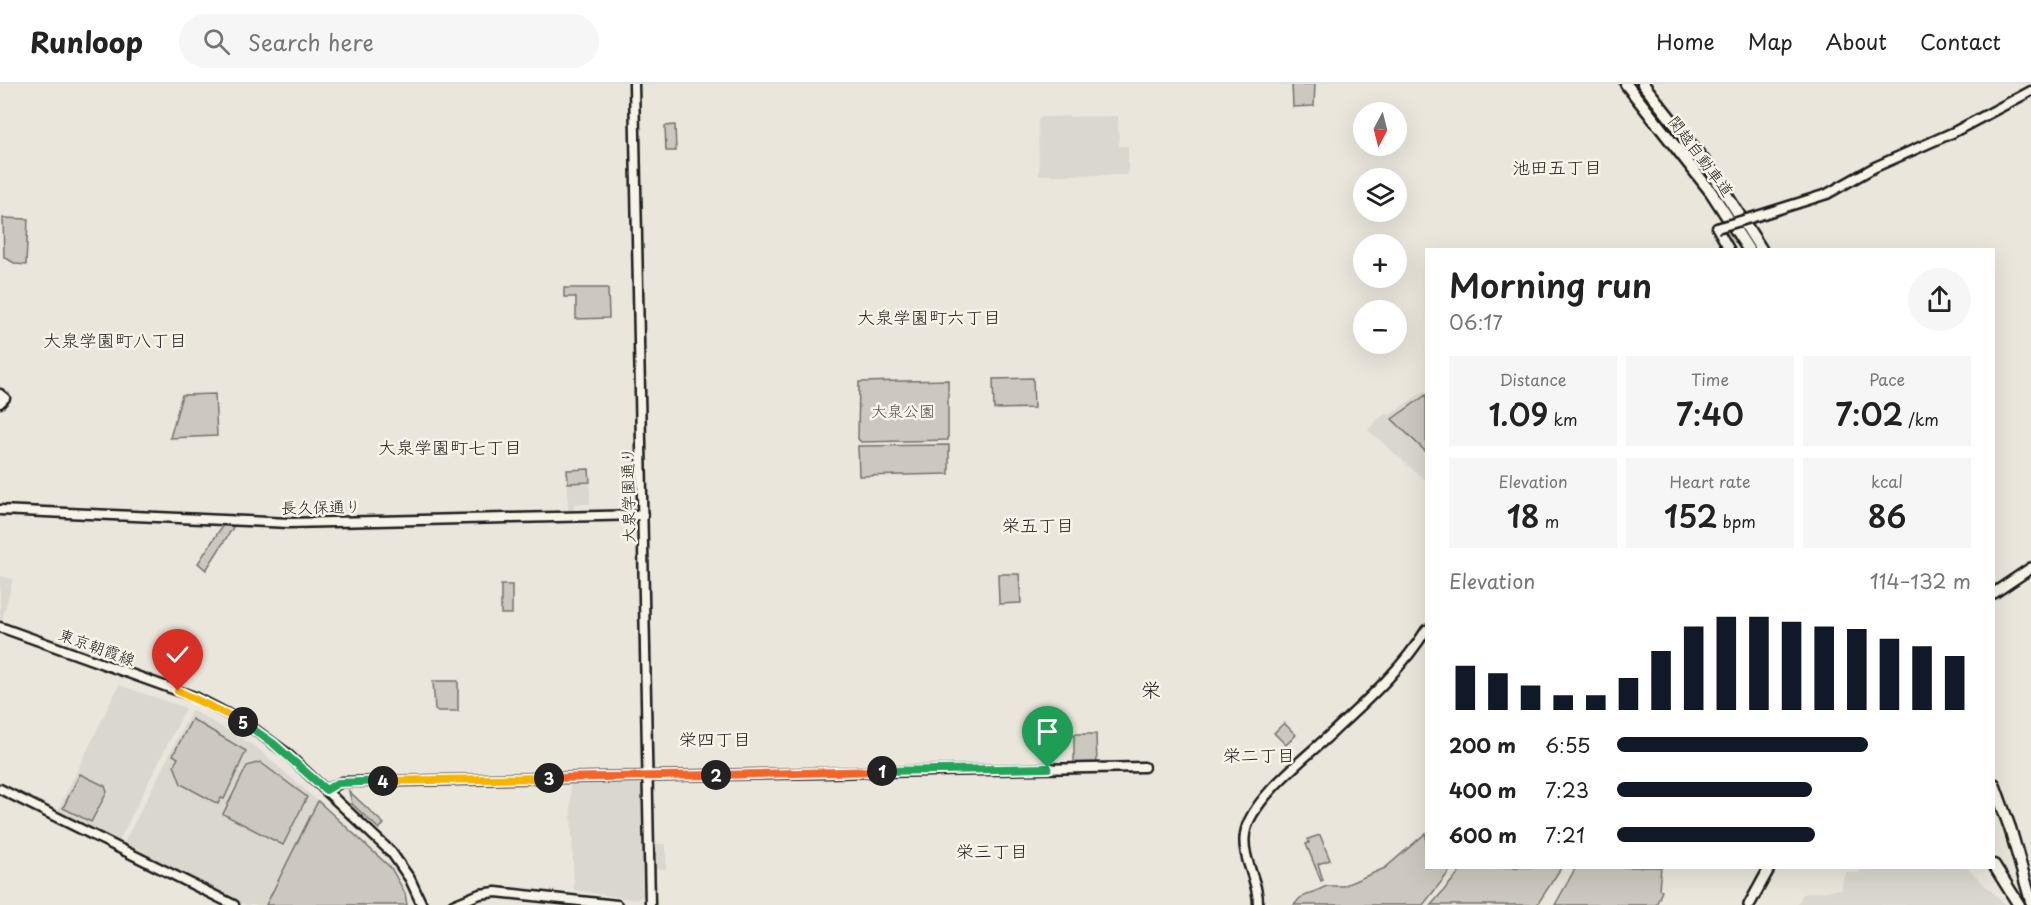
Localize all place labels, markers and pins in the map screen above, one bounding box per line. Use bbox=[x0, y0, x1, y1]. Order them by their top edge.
pin bbox=[152, 629, 203, 691]
pin bbox=[1022, 706, 1073, 768]
pin: 5 bbox=[228, 707, 258, 737]
pin: 1 bbox=[867, 756, 897, 786]
pin: 2 bbox=[701, 760, 731, 790]
pin: 3 bbox=[534, 763, 564, 793]
pin: 4 bbox=[368, 766, 398, 796]

